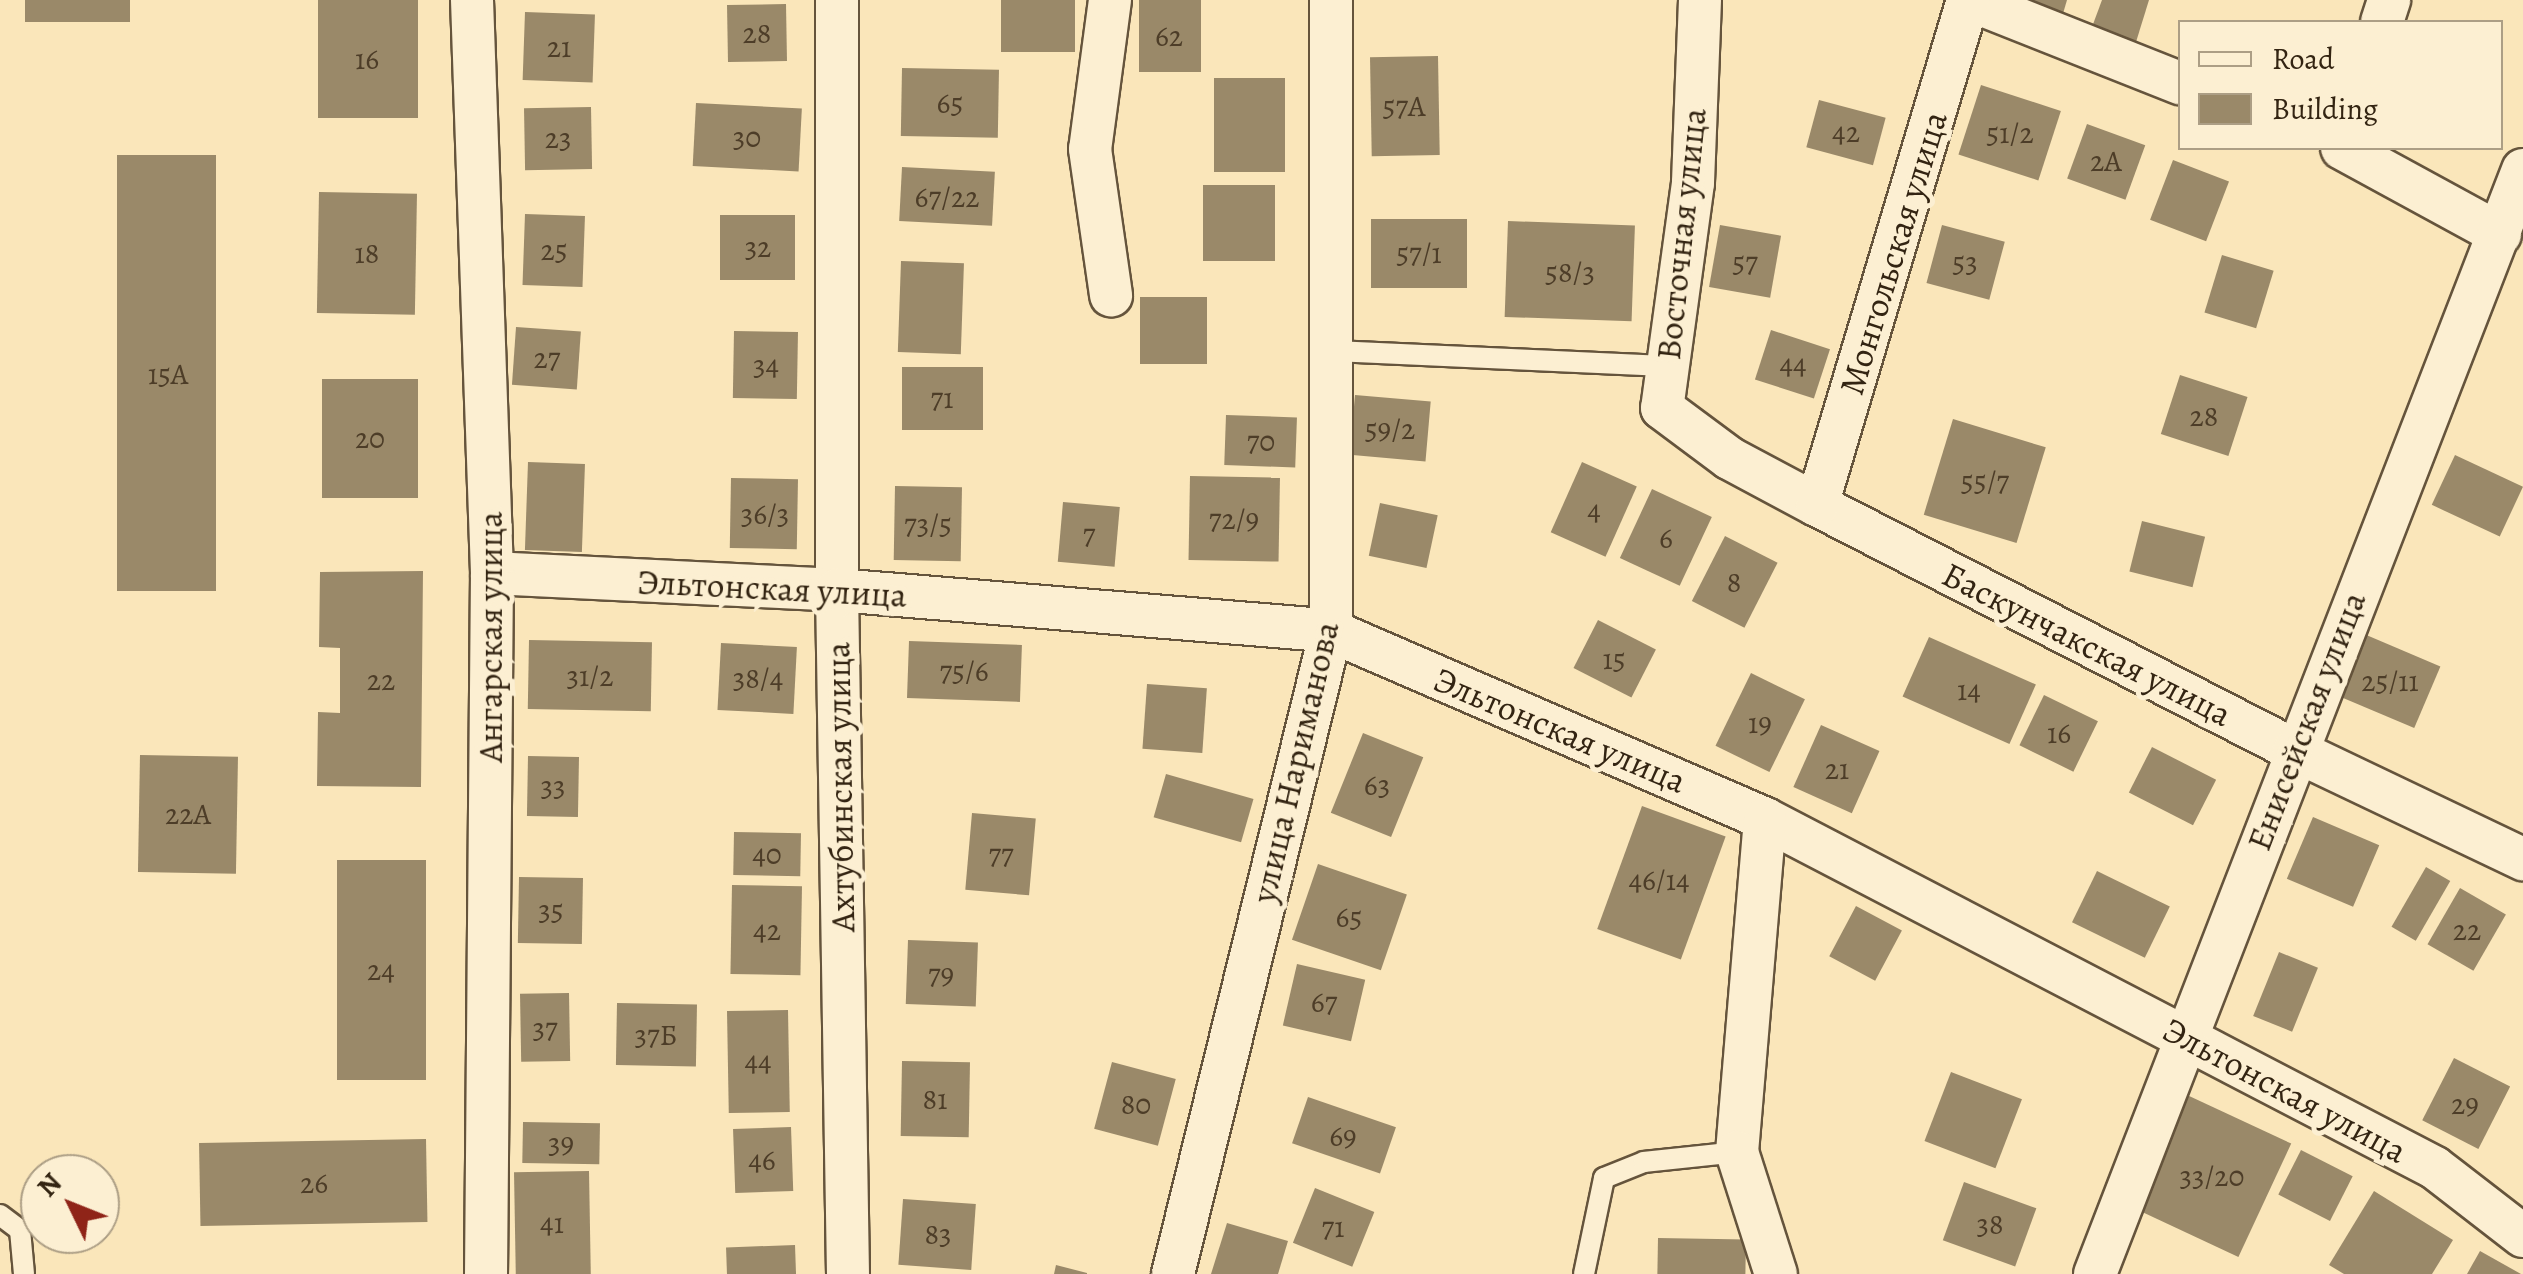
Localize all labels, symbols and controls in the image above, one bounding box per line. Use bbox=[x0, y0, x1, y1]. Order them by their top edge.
house number: 28 bbox=[743, 15, 771, 51]
house number: 62 bbox=[1155, 18, 1183, 54]
legend bbox=[2178, 20, 2503, 150]
house number: 21 bbox=[547, 29, 571, 65]
text: Road bbox=[2272, 39, 2334, 79]
house number: 16 bbox=[355, 41, 379, 77]
house number: 65 bbox=[937, 85, 963, 121]
house number: 57А bbox=[1382, 88, 1426, 124]
text: Building bbox=[2272, 89, 2378, 129]
street label: Восточная улица bbox=[1647, 106, 1715, 362]
street label: Монгольская улица bbox=[1830, 106, 1956, 400]
house number: 42 bbox=[1832, 114, 1860, 150]
house number: 51/2 bbox=[1986, 115, 2034, 151]
house number: 30 bbox=[733, 119, 761, 155]
house number: 23 bbox=[545, 120, 571, 156]
house number: 2А bbox=[2090, 143, 2122, 179]
house number: 67/22 bbox=[915, 179, 979, 215]
house number: 32 bbox=[745, 229, 771, 265]
house number: 25 bbox=[540, 232, 568, 268]
house number: 18 bbox=[355, 235, 379, 271]
house number: 57/1 bbox=[1396, 235, 1442, 271]
house number: 57 bbox=[1732, 244, 1758, 280]
house number: 53 bbox=[1952, 244, 1978, 280]
house number: 58/3 bbox=[1545, 254, 1595, 290]
house number: 27 bbox=[534, 340, 560, 376]
house number: 44 bbox=[1779, 346, 1807, 382]
house number: 34 bbox=[753, 347, 779, 383]
house number: 15А bbox=[148, 356, 188, 392]
house number: 71 bbox=[931, 380, 953, 416]
house number: 28 bbox=[2190, 398, 2218, 434]
house number: 59/2 bbox=[1365, 411, 1415, 447]
house number: 20 bbox=[355, 420, 385, 456]
house number: 70 bbox=[1247, 423, 1275, 459]
house number: 55/7 bbox=[1961, 463, 2009, 499]
house number: 4 bbox=[1587, 492, 1601, 528]
house number: 36/3 bbox=[741, 496, 789, 532]
house number: 72/9 bbox=[1209, 501, 1259, 537]
house number: 73/5 bbox=[904, 506, 952, 542]
street label: Ангарская улица bbox=[469, 511, 511, 763]
house number: 7 bbox=[1083, 516, 1095, 552]
house number: 6 bbox=[1659, 520, 1673, 556]
street label: Баскунчакская улица bbox=[1935, 553, 2239, 735]
street label: Эльтонская улица bbox=[636, 560, 908, 616]
house number: 8 bbox=[1727, 564, 1741, 600]
street label: Енисейская улица bbox=[2237, 586, 2375, 856]
street label: улица Нариманова bbox=[1242, 617, 1348, 907]
house number: 15 bbox=[1602, 641, 1626, 677]
street label: Ахтубинская улица bbox=[816, 642, 864, 932]
house number: 75/6 bbox=[939, 653, 989, 689]
house number: 31/2 bbox=[567, 658, 613, 694]
street label: Эльтонская улица bbox=[1428, 658, 1692, 802]
house number: 38/4 bbox=[733, 660, 783, 696]
house number: 22 bbox=[367, 662, 395, 698]
house number: 25/11 bbox=[2361, 663, 2419, 699]
house number: 14 bbox=[1957, 672, 1981, 708]
house number: 19 bbox=[1748, 705, 1772, 741]
house number: 16 bbox=[2047, 715, 2071, 751]
house number: 21 bbox=[1825, 751, 1849, 787]
house number: 63 bbox=[1364, 767, 1390, 803]
house number: 33 bbox=[541, 768, 565, 804]
house number: 22А bbox=[165, 796, 211, 832]
house number: 40 bbox=[752, 836, 782, 872]
house number: 77 bbox=[988, 836, 1014, 872]
house number: 46/14 bbox=[1628, 862, 1690, 898]
house number: 35 bbox=[538, 892, 564, 928]
house number: 65 bbox=[1336, 899, 1362, 935]
house number: 42 bbox=[753, 912, 781, 948]
house number: 22 bbox=[2453, 912, 2481, 948]
house number: 24 bbox=[367, 952, 395, 988]
house number: 79 bbox=[928, 956, 954, 992]
house number: 67 bbox=[1311, 984, 1337, 1020]
street label: Эльтонская улица bbox=[2156, 1008, 2414, 1172]
house number: 37 bbox=[532, 1010, 558, 1046]
house number: 37Б bbox=[635, 1017, 677, 1053]
house number: 44 bbox=[744, 1043, 772, 1079]
house number: 81 bbox=[923, 1081, 947, 1117]
house number: 80 bbox=[1121, 1086, 1151, 1122]
house number: 29 bbox=[2451, 1086, 2479, 1122]
house number: 69 bbox=[1329, 1118, 1357, 1154]
house number: 39 bbox=[548, 1125, 574, 1161]
house number: 46 bbox=[748, 1142, 776, 1178]
north arrow bbox=[20, 1154, 120, 1254]
house number: 33/20 bbox=[2179, 1158, 2245, 1194]
text: N bbox=[29, 1164, 70, 1205]
house number: 26 bbox=[300, 1165, 328, 1201]
house number: 41 bbox=[540, 1205, 564, 1241]
house number: 38 bbox=[1976, 1206, 2004, 1242]
house number: 71 bbox=[1322, 1209, 1344, 1245]
house number: 83 bbox=[924, 1216, 952, 1252]

